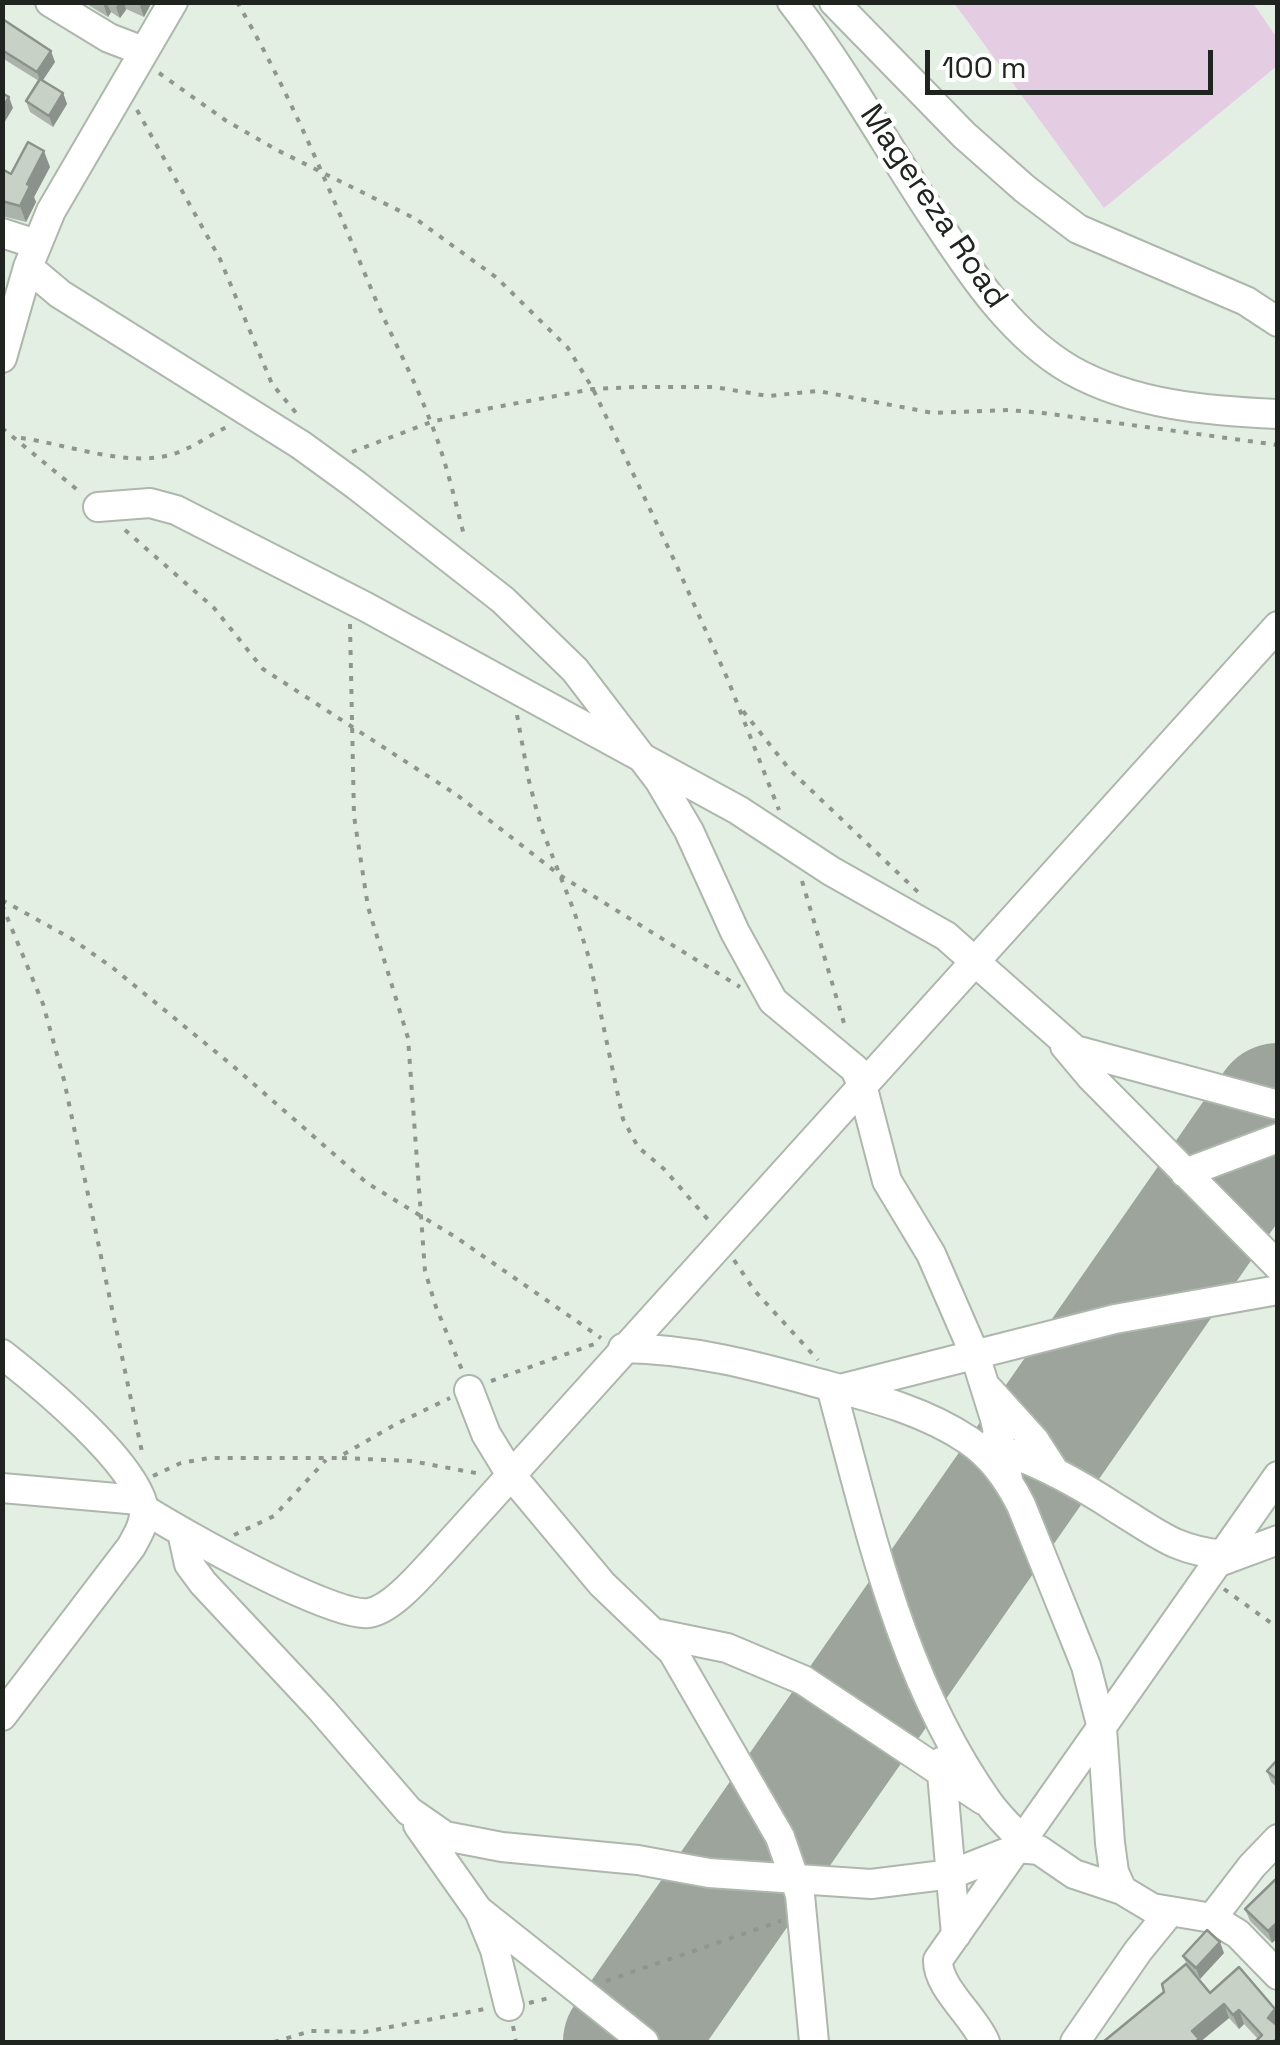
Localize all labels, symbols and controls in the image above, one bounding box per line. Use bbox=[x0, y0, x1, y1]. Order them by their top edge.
scale bar bbox=[930, 30, 1218, 92]
text: 100 m bbox=[942, 48, 1027, 87]
street label: Magereza Road bbox=[851, 98, 1015, 316]

